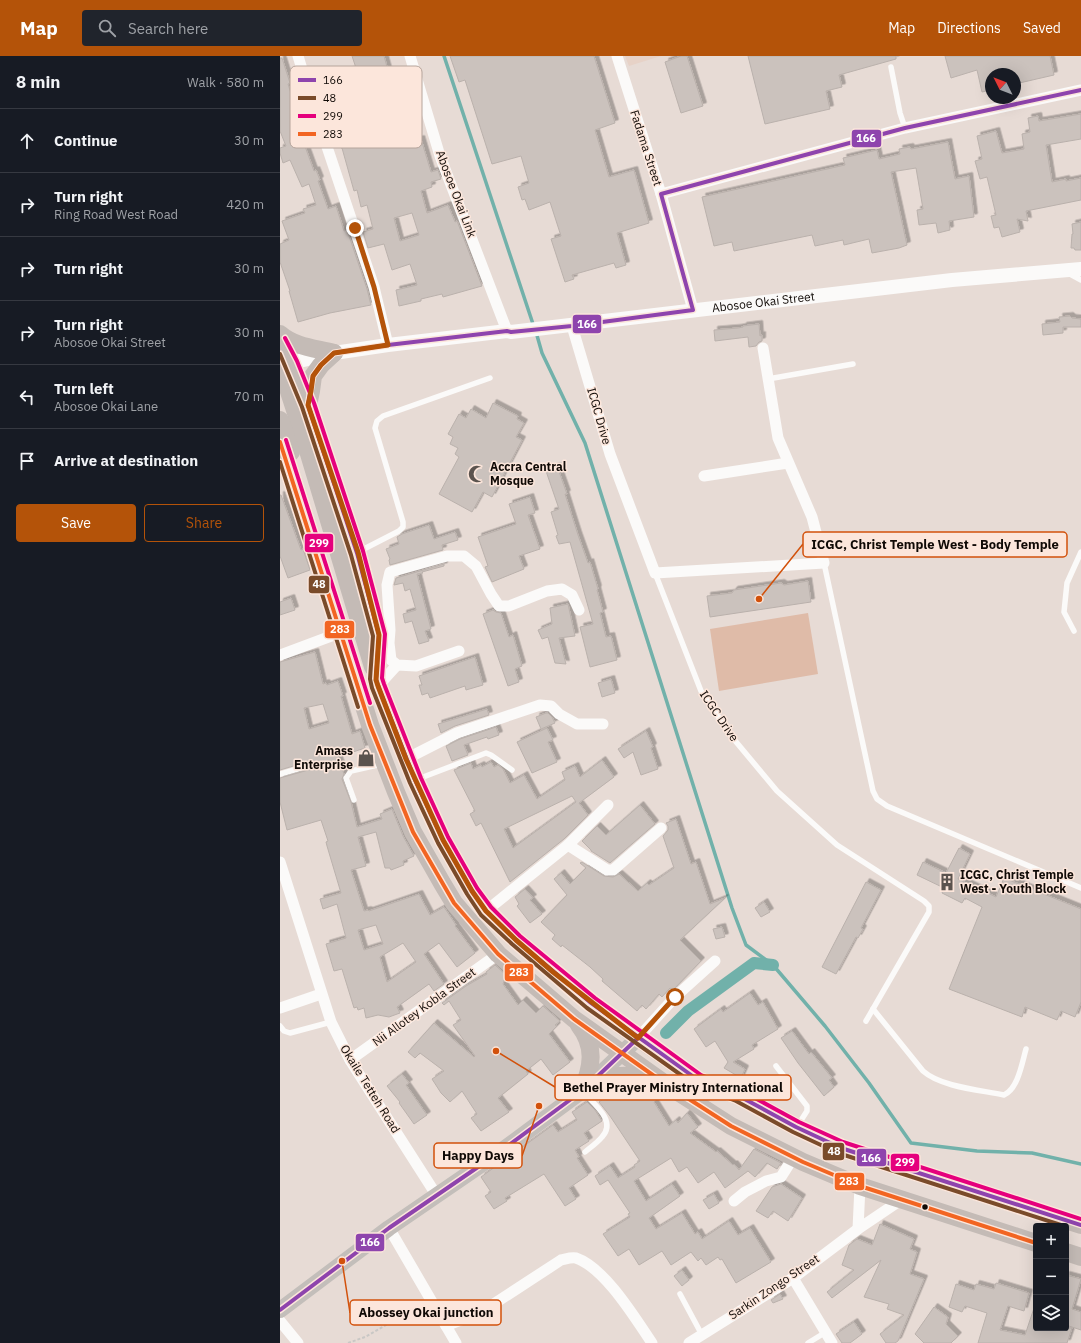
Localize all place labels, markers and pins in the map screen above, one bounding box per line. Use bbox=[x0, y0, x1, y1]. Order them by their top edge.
place label: Accra Central Mosque bbox=[490, 459, 567, 488]
mosque icon: Accra Central Mosque bbox=[467, 464, 487, 484]
callout: ICGC, Christ Temple West - Body Temple bbox=[803, 532, 1067, 557]
place label: Amass Enterprise bbox=[294, 743, 353, 772]
shop icon: Amass Enterprise bbox=[356, 748, 376, 768]
place label: ICGC, Christ Temple West - Youth Block bbox=[960, 867, 1074, 896]
building icon: ICGC, Christ Temple West - Youth Block bbox=[937, 872, 957, 892]
callout: Bethel Prayer Ministry International bbox=[555, 1075, 791, 1100]
callout: Happy Days bbox=[434, 1143, 522, 1168]
unlabelled marker bbox=[920, 1202, 930, 1212]
callout: Abossey Okai junction bbox=[350, 1300, 501, 1325]

